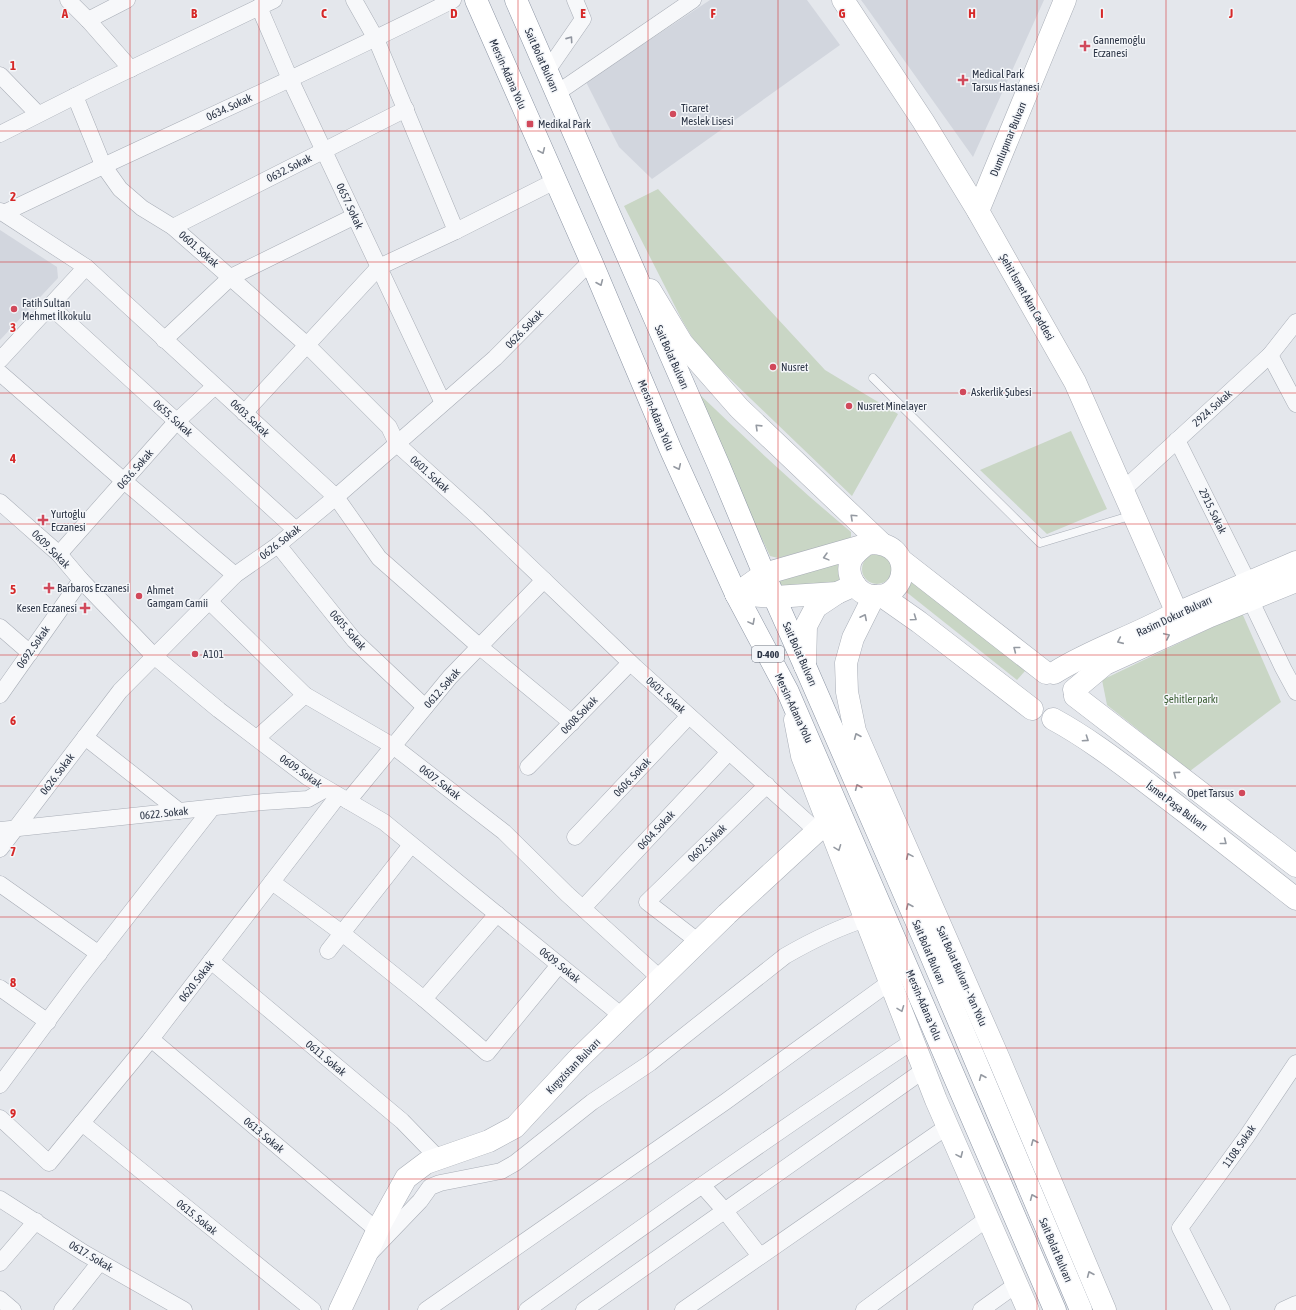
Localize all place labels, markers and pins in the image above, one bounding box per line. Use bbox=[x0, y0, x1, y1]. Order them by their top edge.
place label: Gannemoğlu Eczanesi bbox=[1093, 34, 1146, 59]
marker: Gannemoğlu Eczanesi bbox=[1080, 41, 1090, 51]
place label: Medical Park Tarsus Hastanesi bbox=[972, 68, 1039, 93]
marker: Medical Park Tarsus Hastanesi bbox=[957, 74, 969, 86]
place label: Ticaret Meslek Lisesi bbox=[681, 102, 733, 127]
marker: Ticaret Meslek Lisesi bbox=[668, 109, 678, 119]
place label: Medikal Park bbox=[538, 118, 591, 130]
marker: Medikal Park bbox=[525, 119, 535, 129]
place label: Fatih Sultan Mehmet İlkokulu bbox=[22, 297, 91, 322]
marker: Fatih Sultan Mehmet İlkokulu bbox=[9, 304, 19, 314]
place label: Nusret bbox=[781, 361, 808, 373]
marker: Nusret bbox=[768, 362, 778, 372]
place label: Askerlik Şubesi bbox=[971, 386, 1031, 398]
marker: Askerlik Şubesi bbox=[958, 387, 968, 397]
place label: Nusret Minelayer bbox=[857, 400, 927, 412]
marker: Nusret Minelayer bbox=[844, 401, 854, 411]
place label: Yurtoğlu Eczanesi bbox=[51, 508, 86, 533]
marker: Yurtoğlu Eczanesi bbox=[38, 515, 48, 525]
place label: Barbaros Eczanesi bbox=[57, 582, 129, 594]
marker: Barbaros Eczanesi bbox=[44, 583, 54, 593]
place label: Ahmet Gamgam Camii bbox=[147, 584, 208, 609]
marker: Ahmet Gamgam Camii bbox=[134, 591, 144, 601]
place label: Kesen Eczanesi bbox=[17, 602, 77, 614]
marker: Kesen Eczanesi bbox=[80, 603, 90, 613]
place label: A101 bbox=[203, 648, 224, 660]
marker: A101 bbox=[190, 649, 200, 659]
place label: Opet Tarsus bbox=[1187, 787, 1234, 799]
marker: Opet Tarsus bbox=[1237, 788, 1247, 798]

